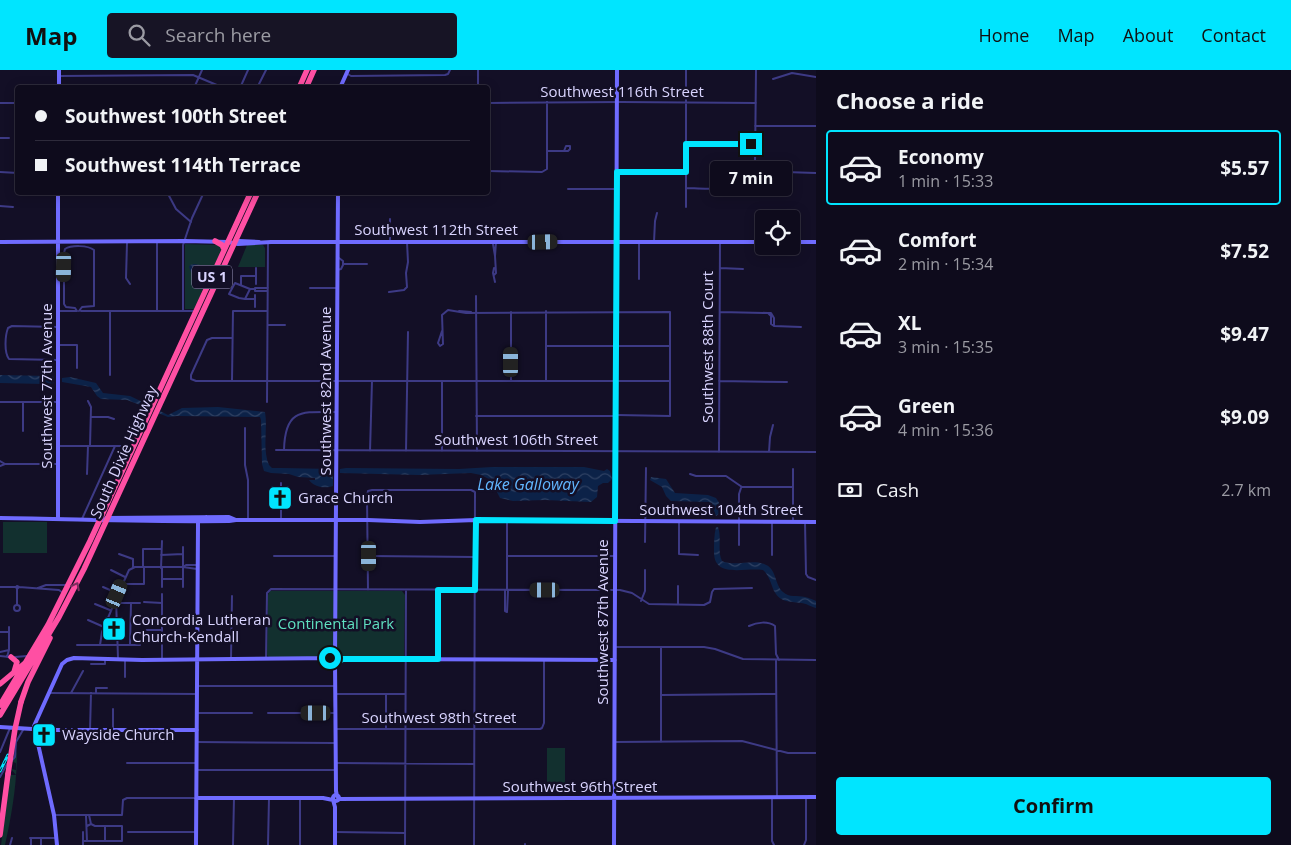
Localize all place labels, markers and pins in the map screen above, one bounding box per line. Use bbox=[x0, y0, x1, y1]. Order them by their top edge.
church icon: Grace Church bbox=[267, 485, 293, 511]
place label: Grace Church bbox=[298, 487, 393, 507]
place label: Concordia Lutheran Church-Kendall bbox=[132, 609, 271, 646]
church icon: Concordia Lutheran Church-Kendall bbox=[101, 616, 127, 642]
church icon: Wayside Church bbox=[31, 722, 57, 748]
place label: Wayside Church bbox=[62, 724, 175, 744]

